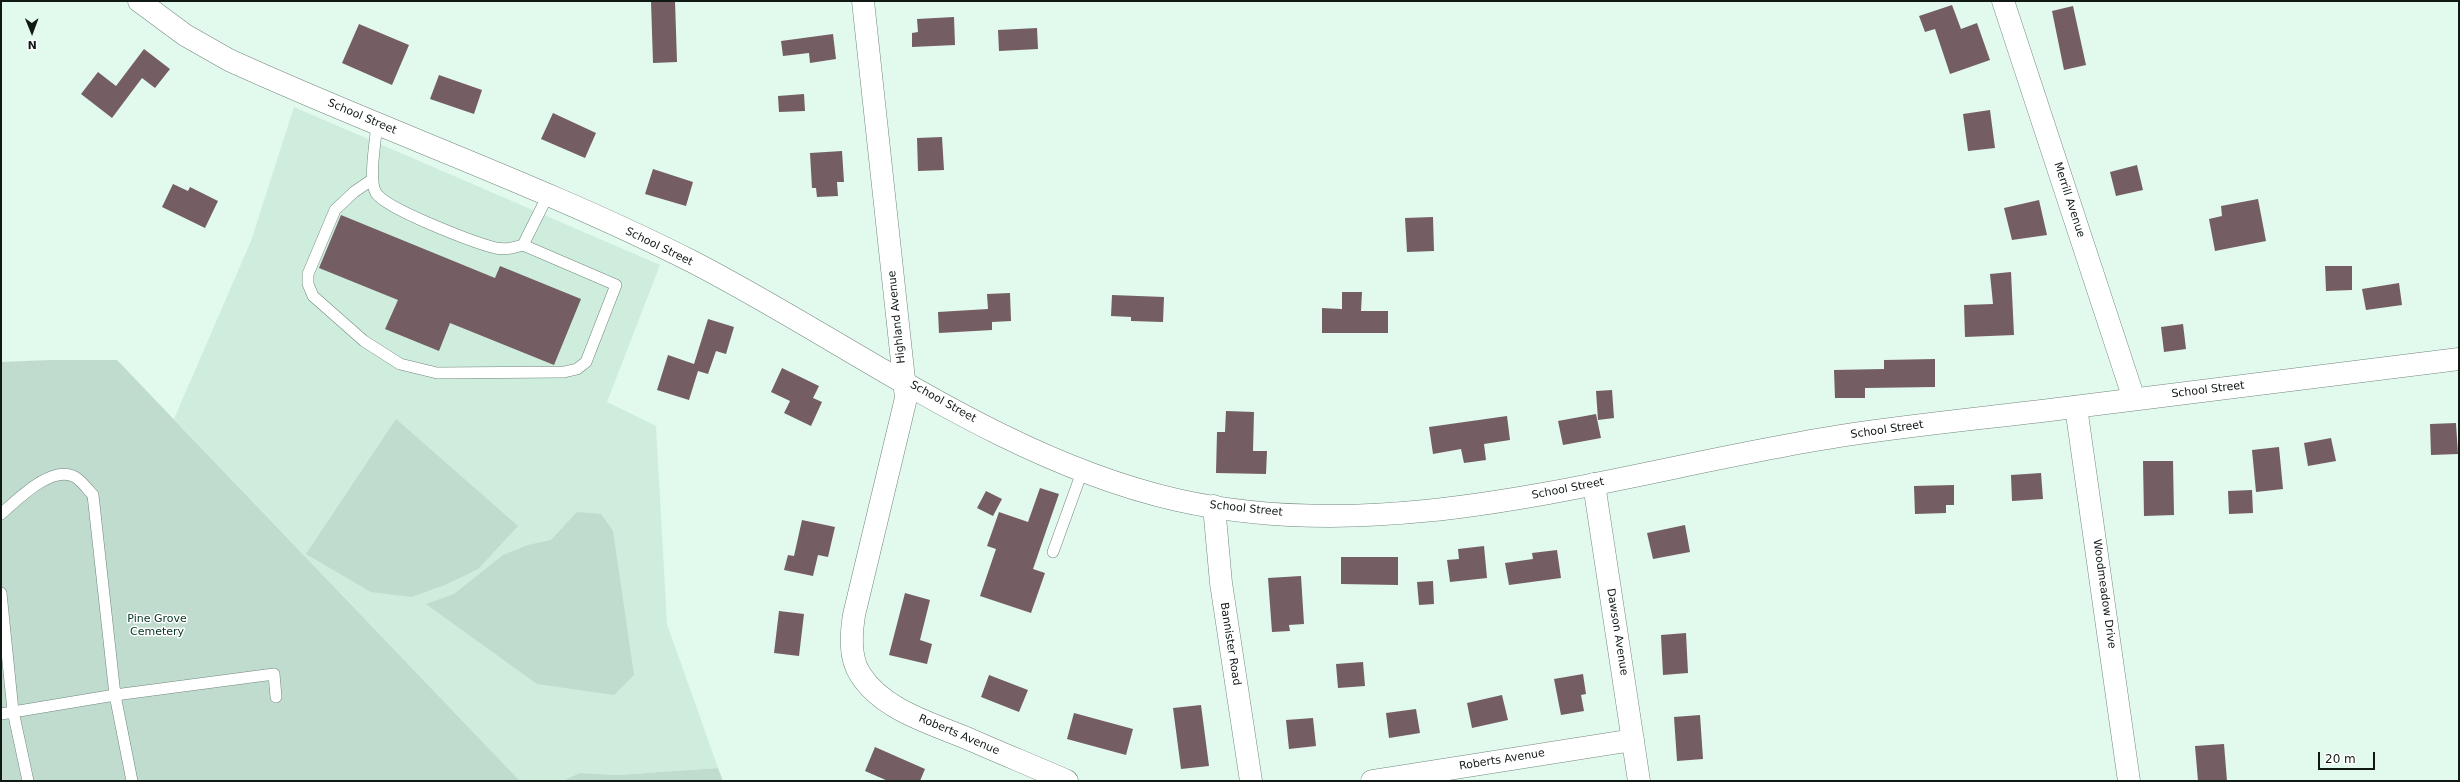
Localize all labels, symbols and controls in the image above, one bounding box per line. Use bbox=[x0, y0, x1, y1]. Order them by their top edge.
north arrow bbox=[12, 12, 52, 52]
text: N bbox=[27, 38, 37, 51]
street label: School Street bbox=[326, 97, 398, 137]
street label: Merrill Avenue bbox=[2051, 161, 2087, 239]
street label: School Street bbox=[623, 225, 695, 269]
street label: Highland Avenue bbox=[886, 270, 908, 364]
street label: School Street bbox=[908, 378, 978, 426]
street label: School Street bbox=[2171, 379, 2245, 401]
street label: School Street bbox=[1850, 418, 1924, 442]
street label: School Street bbox=[1531, 476, 1605, 502]
street label: School Street bbox=[1209, 499, 1283, 519]
street label: Woodmeadow Drive bbox=[2090, 538, 2118, 650]
street label: Dawson Avenue bbox=[1604, 588, 1630, 676]
street label: Bannister Road bbox=[1217, 602, 1243, 686]
park label: Pine Grove Cemetery bbox=[127, 612, 187, 638]
street label: Roberts Avenue bbox=[917, 712, 1001, 758]
scale bar bbox=[2320, 744, 2377, 770]
street label: Roberts Avenue bbox=[1458, 747, 1546, 773]
text: 20 m bbox=[2325, 752, 2356, 766]

